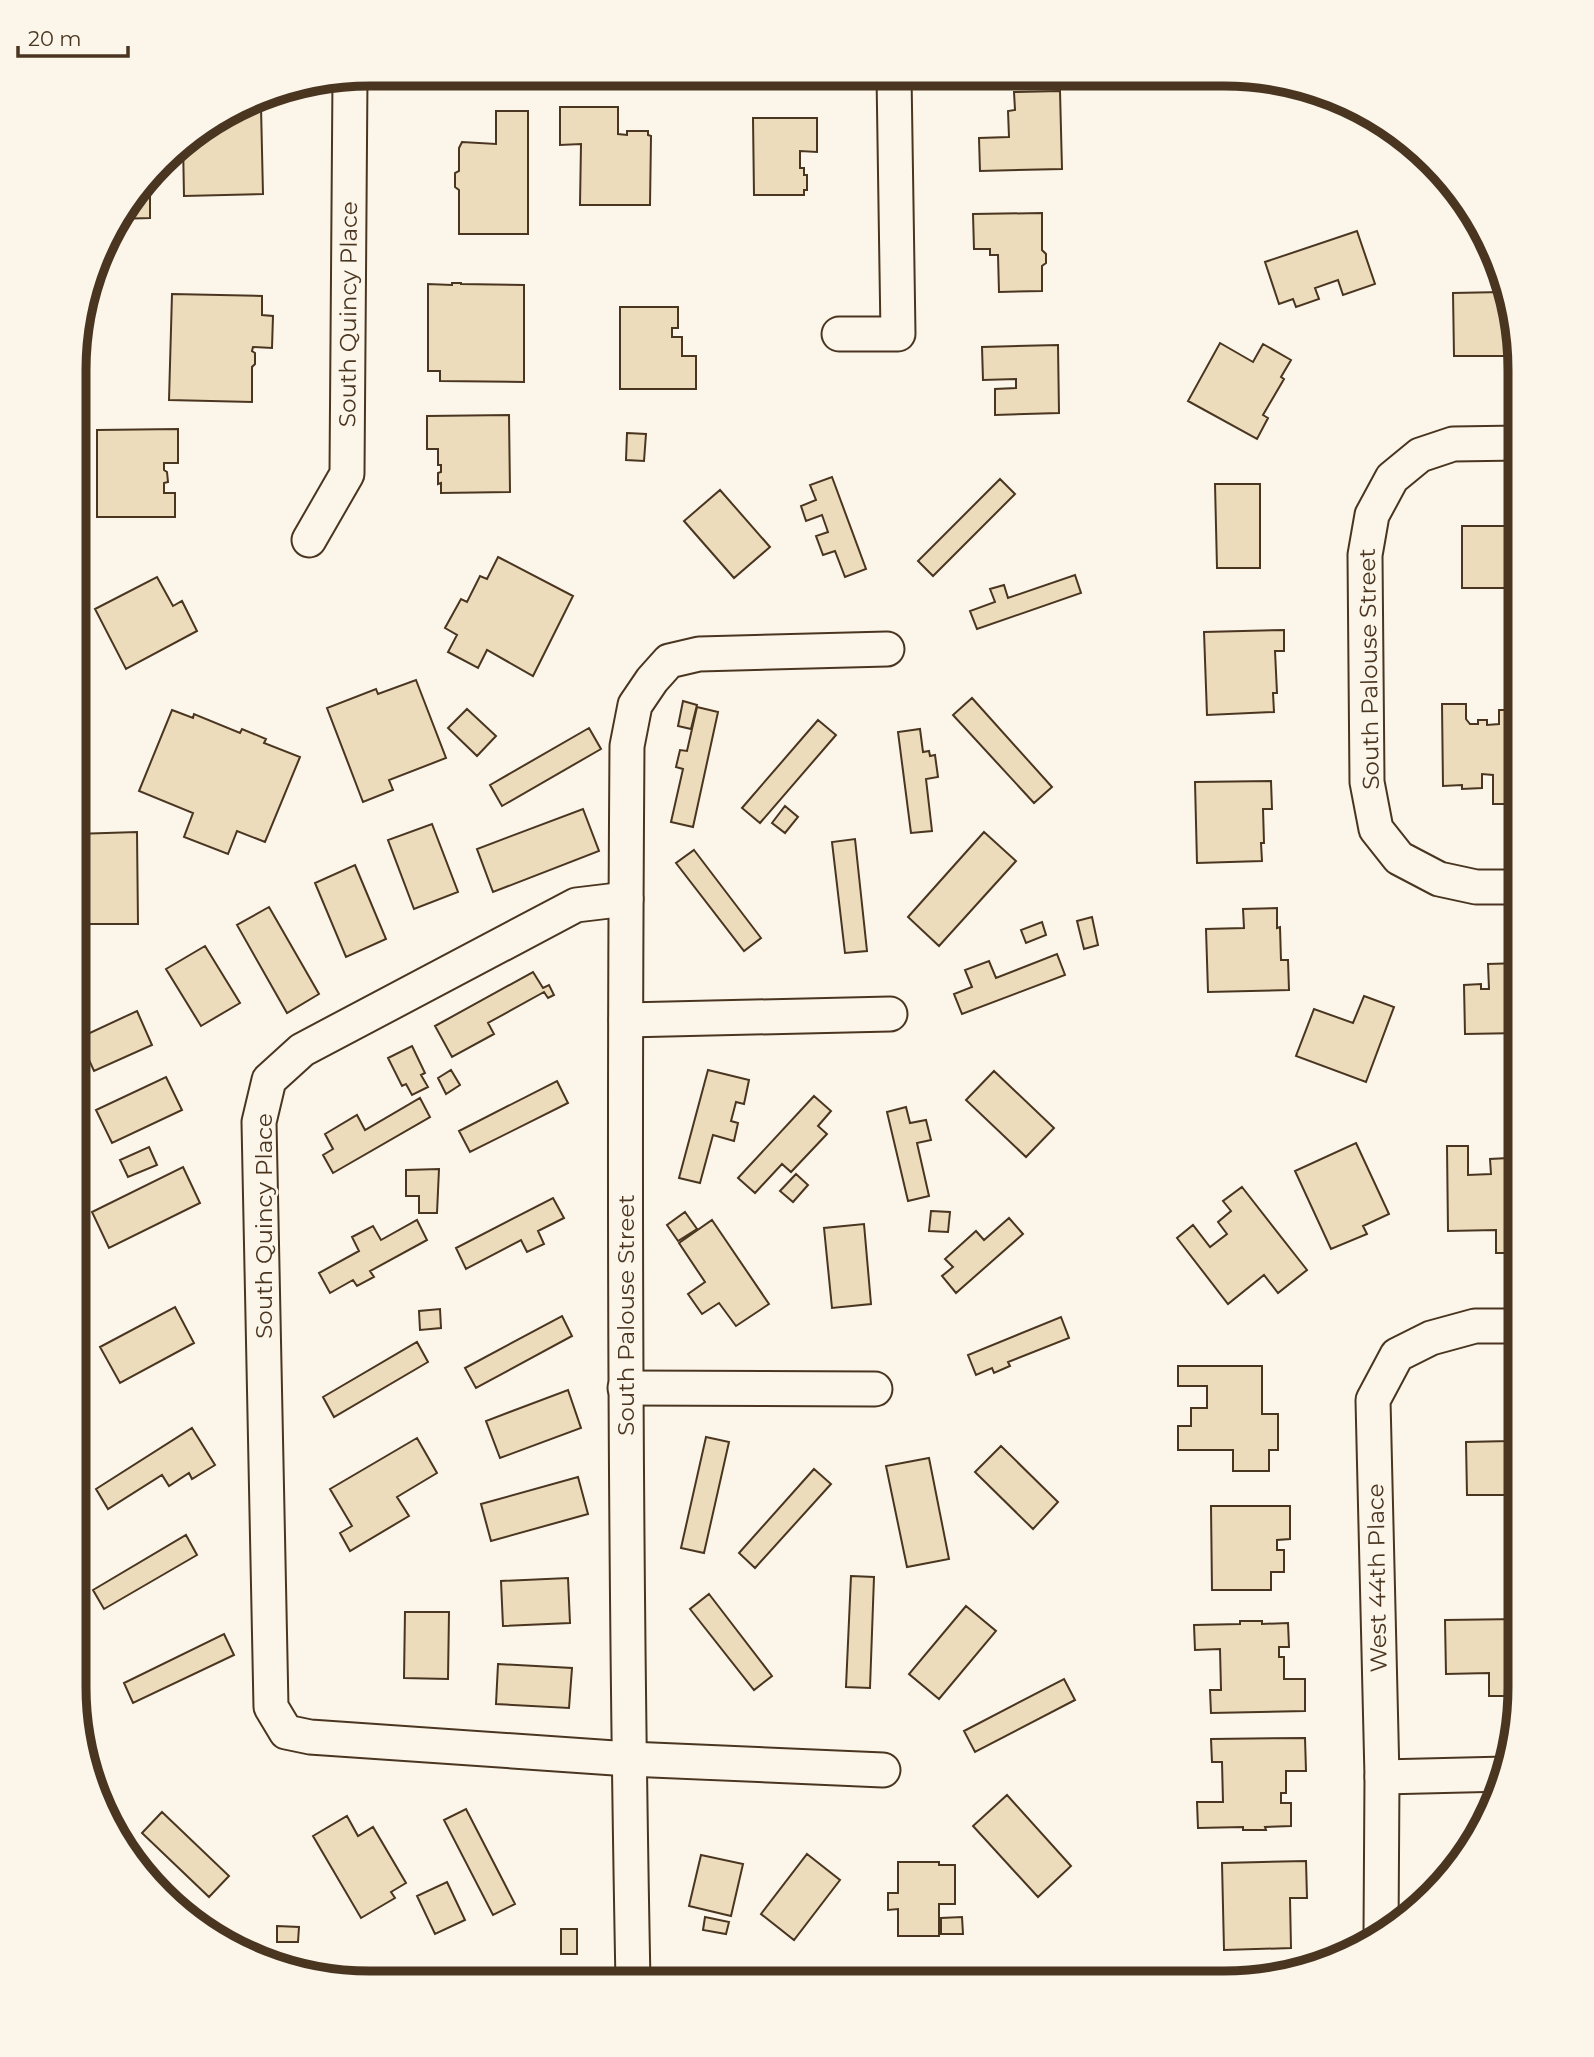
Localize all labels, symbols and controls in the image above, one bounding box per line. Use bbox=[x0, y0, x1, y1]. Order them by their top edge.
scale bar bbox=[18, 14, 128, 58]
text: 20 m bbox=[28, 26, 82, 51]
street label: South Quincy Place bbox=[333, 201, 363, 427]
street label: South Palouse Street bbox=[1353, 548, 1385, 790]
street label: South Quincy Place bbox=[250, 1113, 278, 1339]
street label: South Palouse Street bbox=[612, 1194, 640, 1436]
street label: West 44th Place bbox=[1361, 1483, 1393, 1673]

